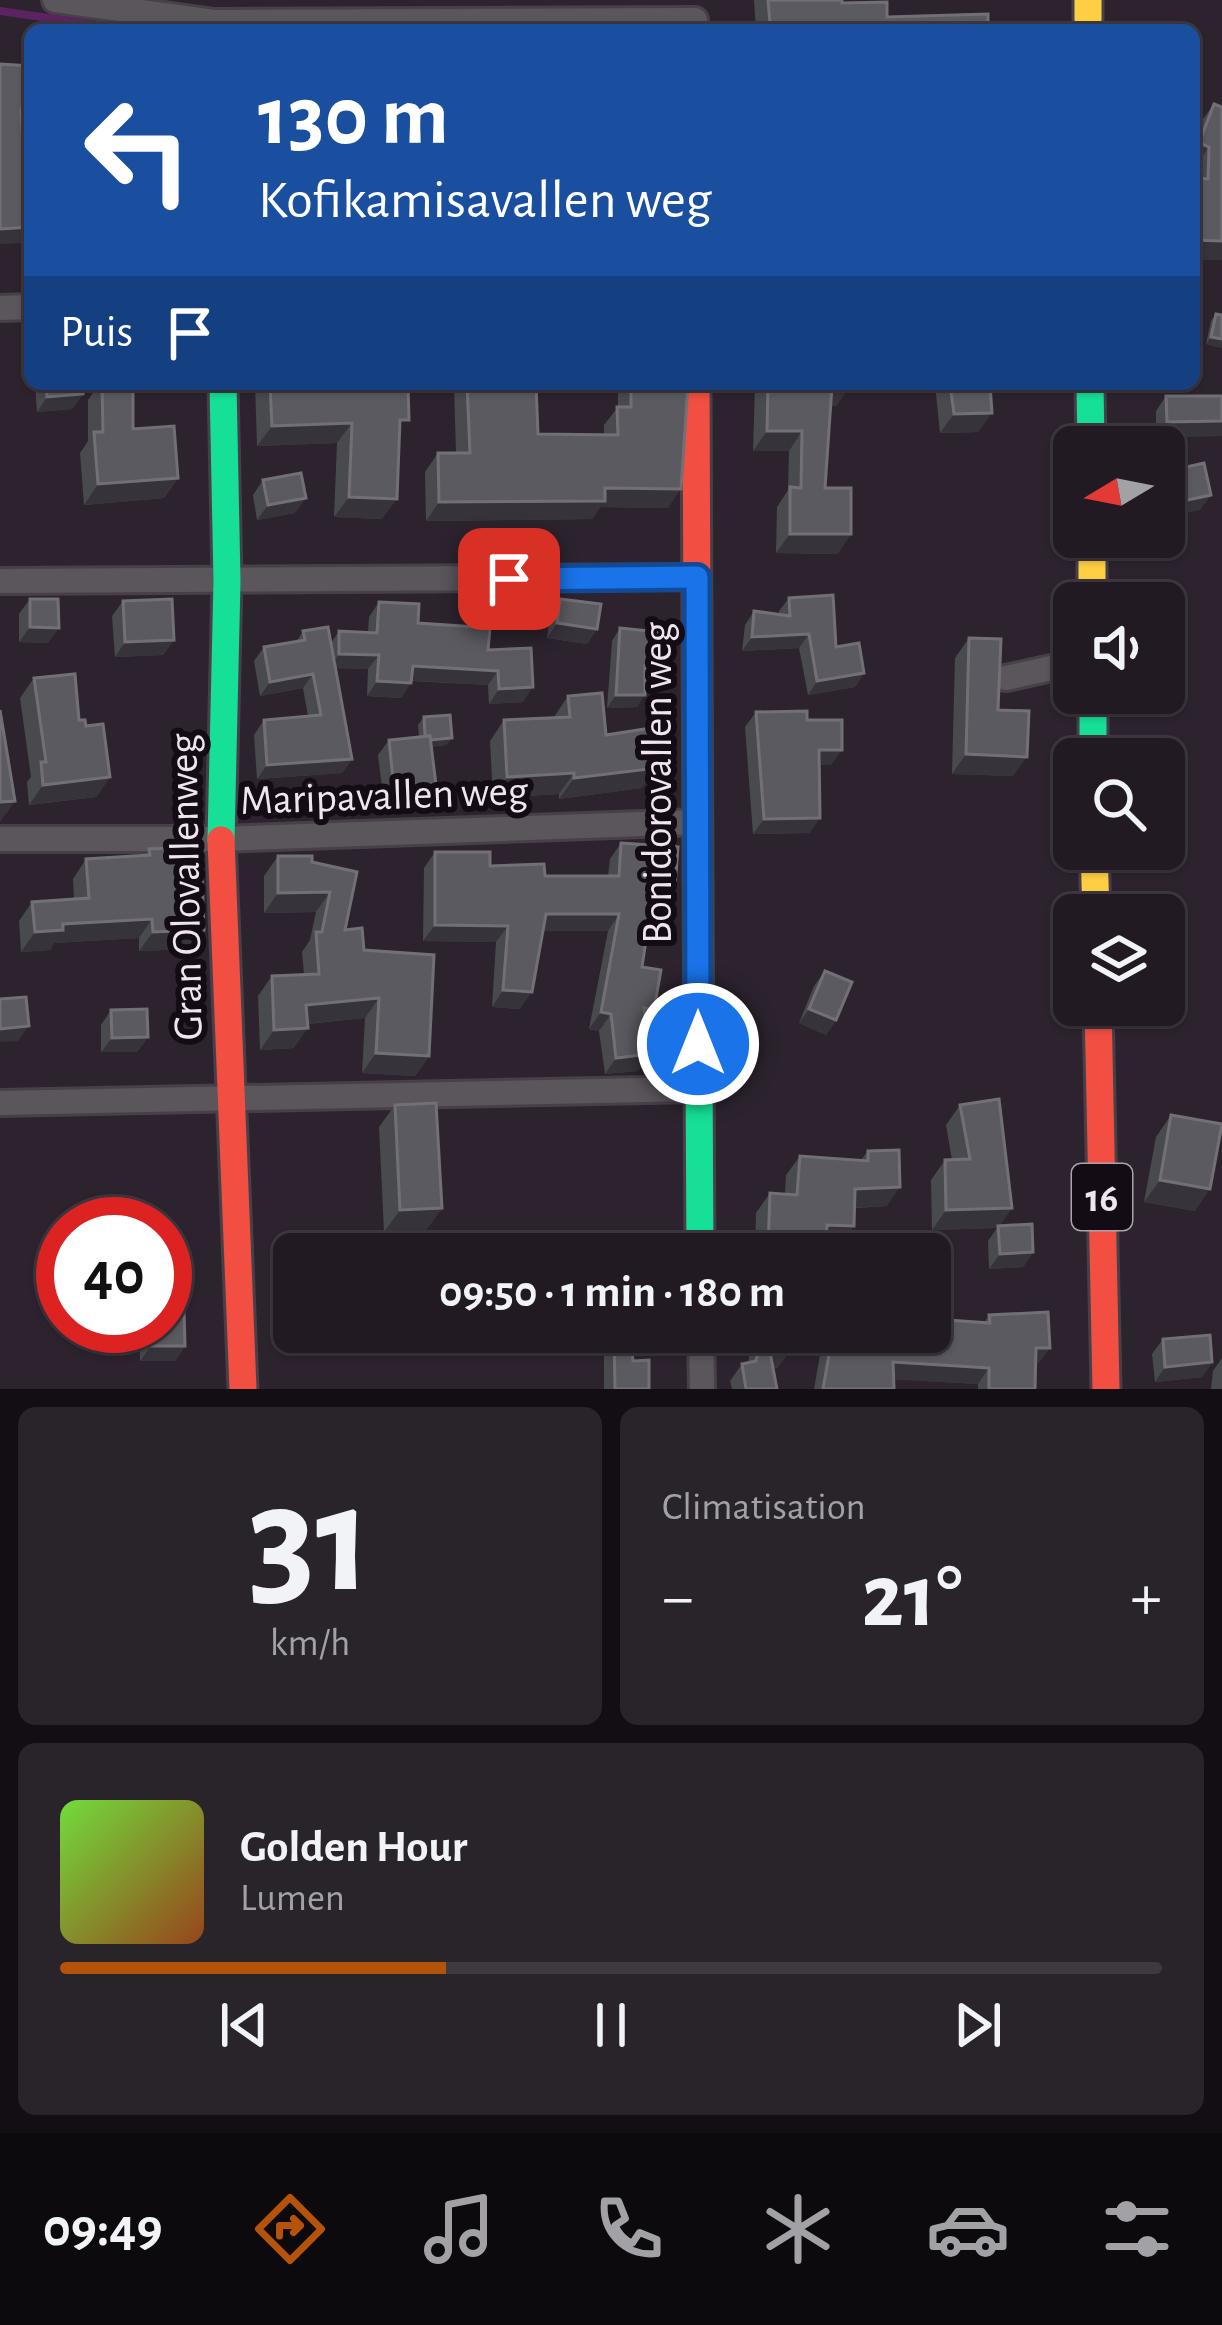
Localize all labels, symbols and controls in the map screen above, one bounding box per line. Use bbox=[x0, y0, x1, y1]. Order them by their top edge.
icon: left bbox=[60, 72, 216, 228]
text: 130 m bbox=[258, 76, 449, 160]
text: Kofikamisavallen weg bbox=[258, 174, 712, 228]
icon: arrive bbox=[157, 300, 223, 366]
text: Puis bbox=[60, 310, 133, 355]
north arrow bbox=[1053, 426, 1185, 558]
map controls bbox=[1053, 426, 1185, 1026]
pin bbox=[458, 528, 560, 630]
icon: arrive bbox=[476, 546, 542, 612]
button: sound bbox=[1053, 582, 1185, 714]
street label: Bonidorovallen weg bbox=[637, 621, 679, 944]
street label: Gran Olovallenweg bbox=[162, 733, 210, 1041]
button: search bbox=[1053, 738, 1185, 870]
street label: Maripavallen weg bbox=[239, 770, 529, 822]
button: layers bbox=[1053, 894, 1185, 1026]
position arrow bbox=[635, 981, 761, 1107]
road number: 16 bbox=[1072, 1164, 1132, 1230]
speed limit sign: 40 bbox=[36, 1197, 192, 1353]
text: 09:50 · 1 min · 180 m bbox=[439, 1270, 785, 1315]
text: 31 bbox=[248, 1464, 372, 1620]
text: Climatisation bbox=[662, 1488, 866, 1527]
text: 21° bbox=[861, 1553, 963, 1643]
text: − bbox=[662, 1565, 694, 1631]
text: + bbox=[1130, 1565, 1162, 1631]
text: km/h bbox=[270, 1624, 350, 1663]
text: Golden Hour bbox=[240, 1825, 467, 1870]
text: Lumen bbox=[240, 1879, 345, 1918]
icon: previous bbox=[211, 1992, 277, 2058]
icon: pause bbox=[578, 1992, 644, 2058]
icon: next bbox=[945, 1992, 1011, 2058]
icon: directions bbox=[248, 2187, 332, 2271]
icon: music bbox=[417, 2187, 501, 2271]
icon: phone bbox=[587, 2187, 671, 2271]
icon: climate bbox=[756, 2187, 840, 2271]
icon: car bbox=[926, 2187, 1010, 2271]
icon: filters bbox=[1095, 2187, 1179, 2271]
text: 09:49 bbox=[43, 2202, 163, 2256]

